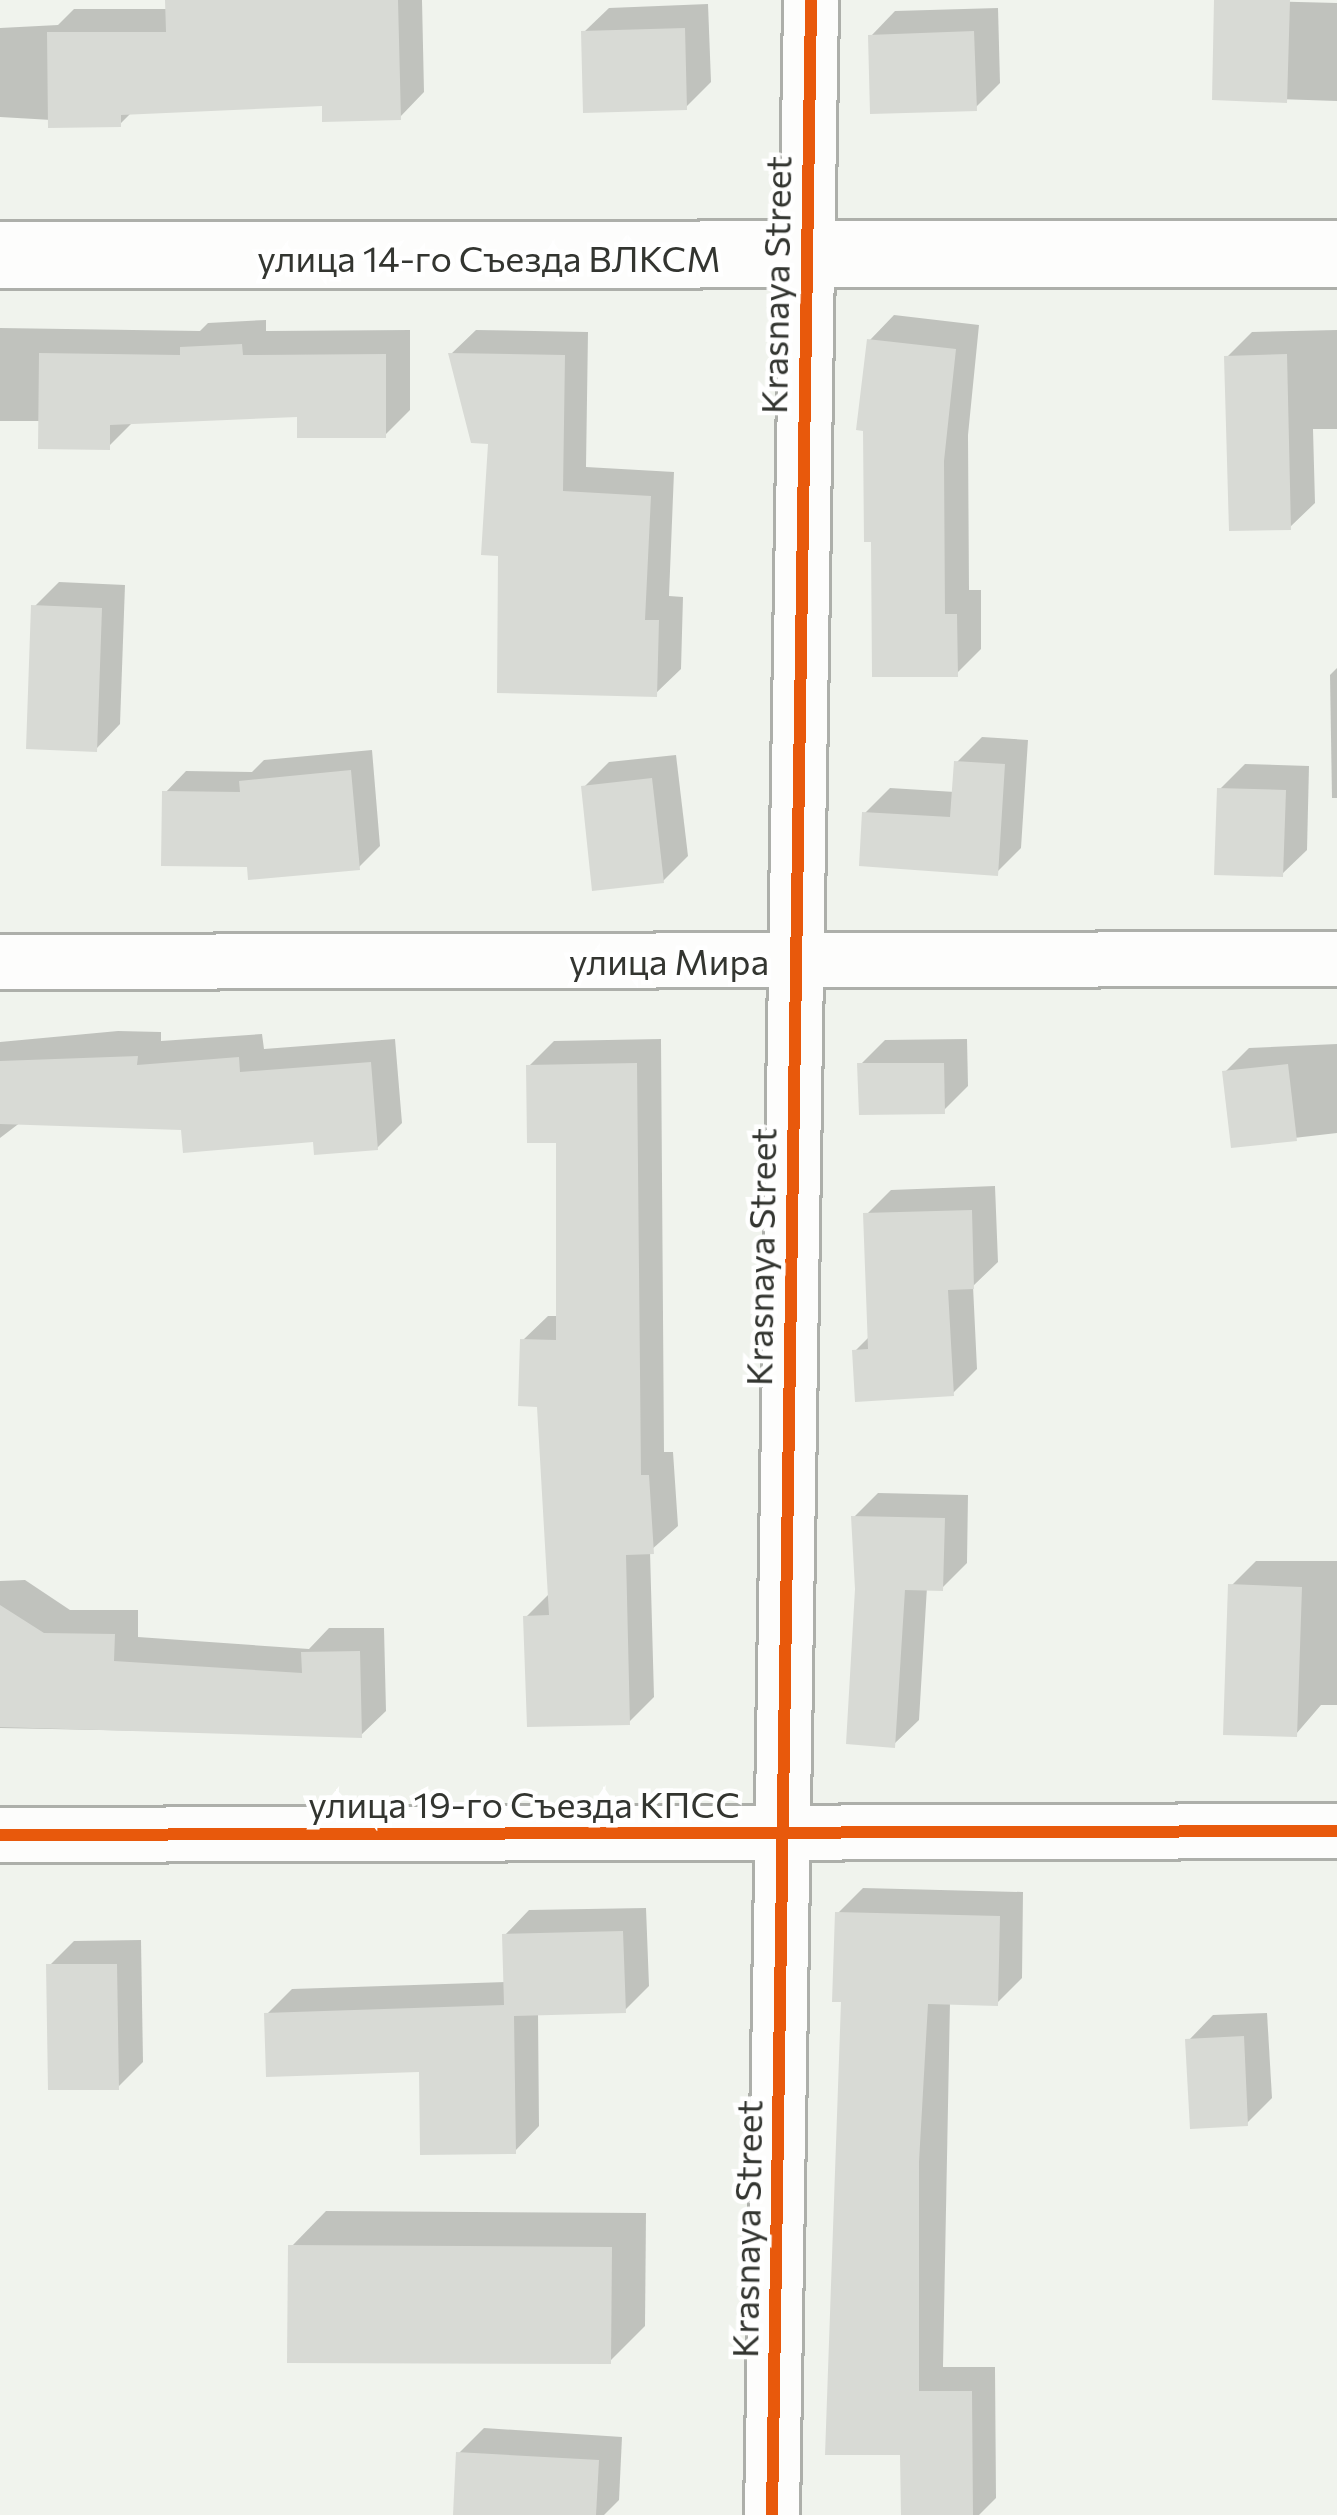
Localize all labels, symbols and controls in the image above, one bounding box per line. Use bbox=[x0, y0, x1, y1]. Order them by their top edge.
street label: Krasnaya Street bbox=[751, 156, 799, 414]
street label: улица 14-го Съезда ВЛКСМ bbox=[257, 236, 721, 280]
street label: улица Мира bbox=[569, 939, 769, 983]
street label: Krasnaya Street bbox=[736, 1128, 784, 1386]
street label: улица 19-го Съезда КПСС bbox=[308, 1782, 740, 1826]
street label: Krasnaya Street bbox=[722, 2100, 770, 2358]

